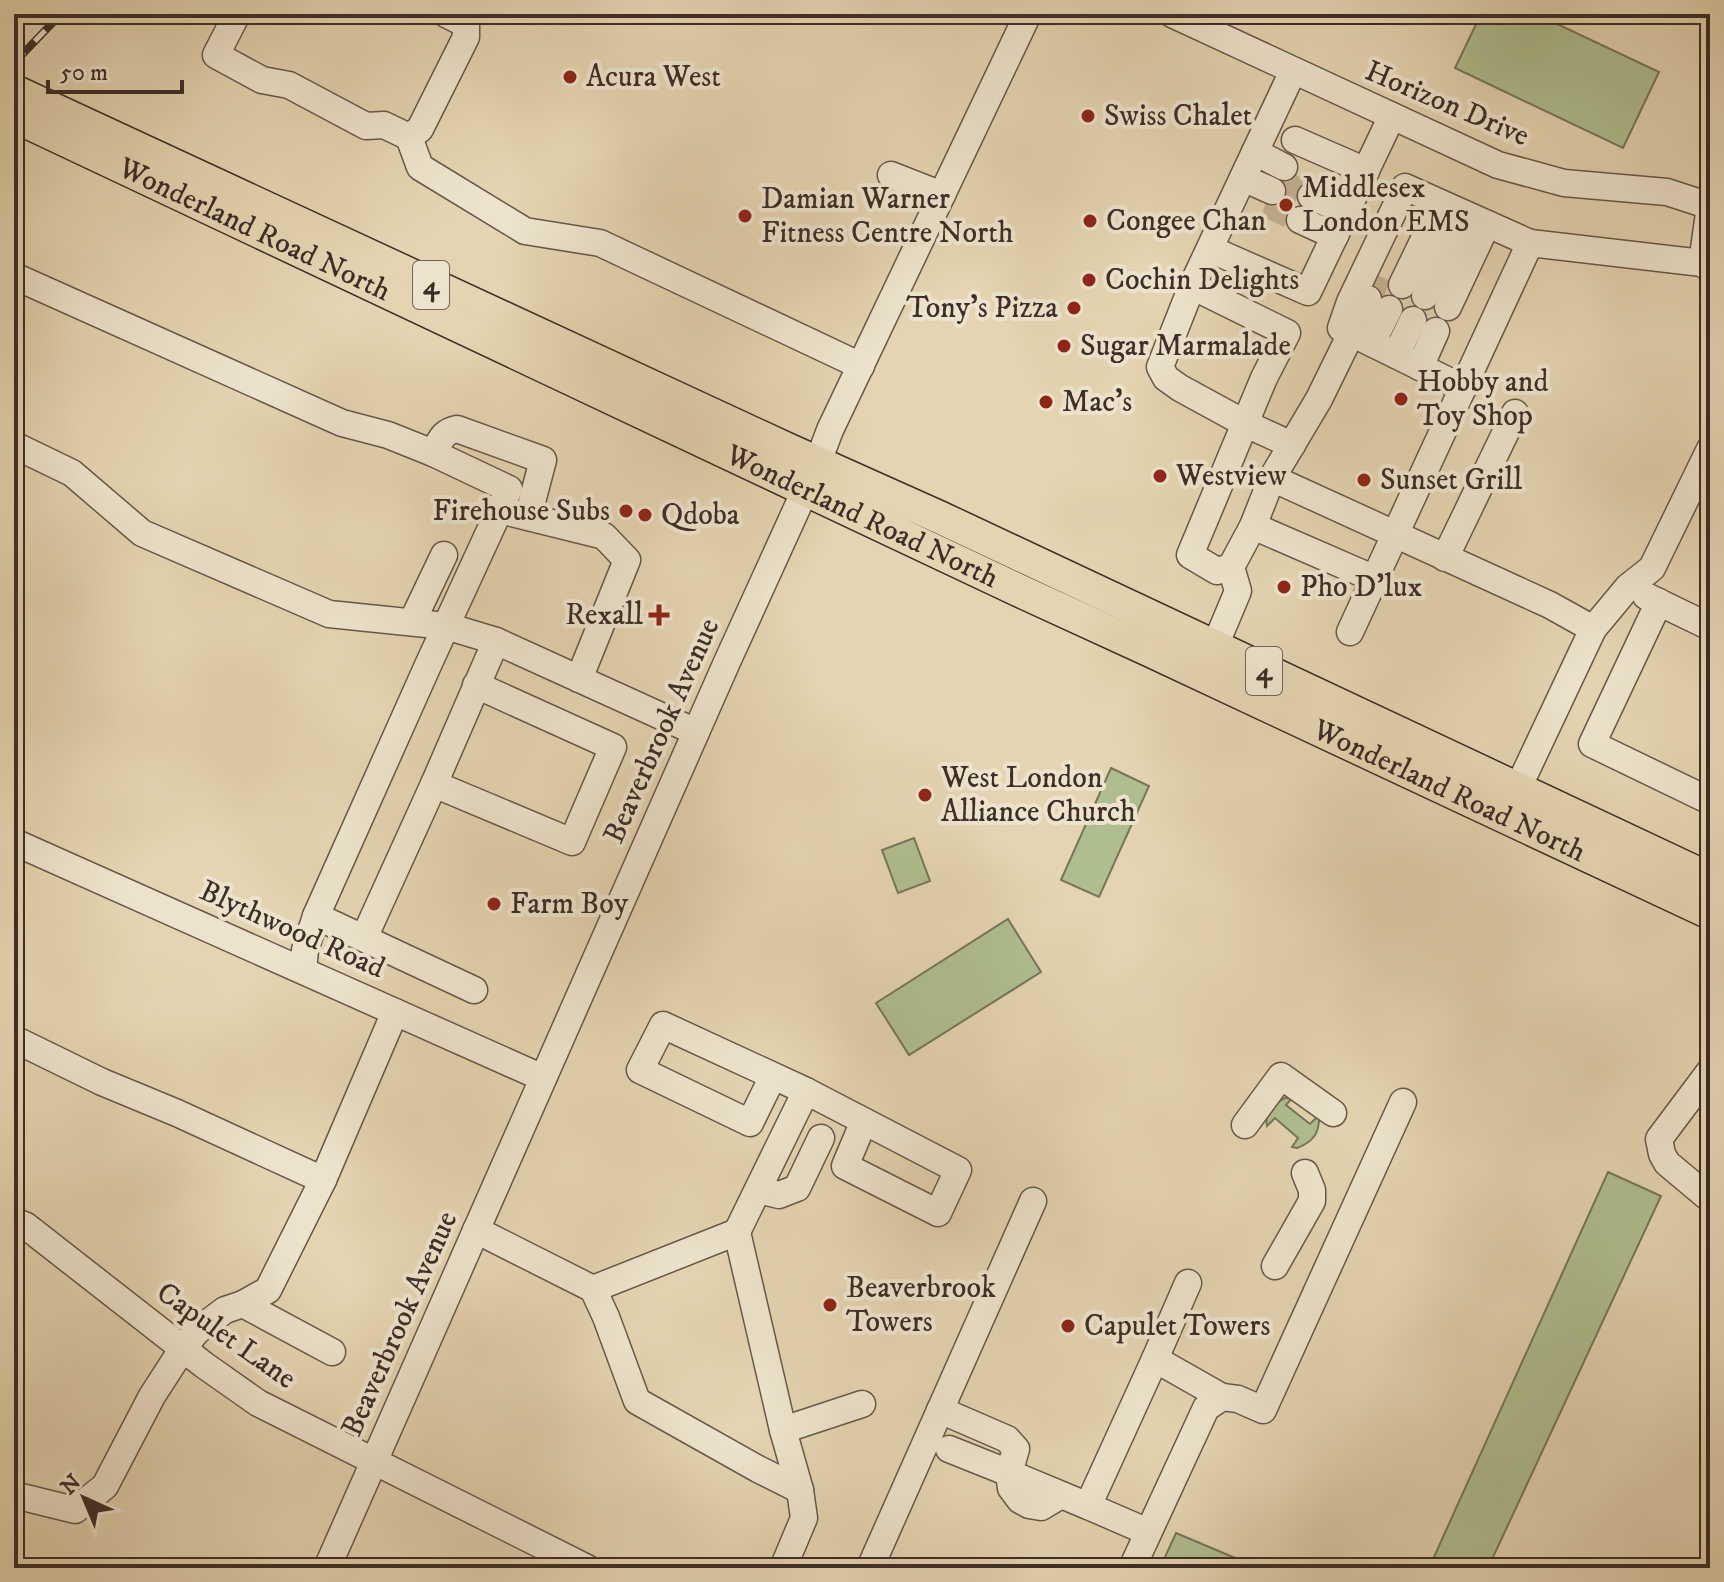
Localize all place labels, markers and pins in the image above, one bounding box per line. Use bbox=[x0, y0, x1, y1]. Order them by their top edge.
place label: Acura West bbox=[586, 59, 721, 96]
marker: Acura West bbox=[561, 68, 579, 86]
place label: Swiss Chalet bbox=[1104, 98, 1252, 135]
marker: Swiss Chalet bbox=[1079, 107, 1097, 125]
place label: Middlesex London EMS bbox=[1302, 170, 1470, 241]
place label: Damian Warner Fitness Centre North bbox=[761, 181, 1014, 252]
marker: Middlesex London EMS bbox=[1277, 196, 1295, 214]
place label: Congee Chan bbox=[1106, 203, 1267, 240]
marker: Damian Warner Fitness Centre North bbox=[736, 207, 754, 225]
marker: Congee Chan bbox=[1081, 212, 1099, 230]
place label: Cochin Delights bbox=[1105, 262, 1299, 299]
marker: Cochin Delights bbox=[1080, 271, 1098, 289]
place label: Tony's Pizza bbox=[906, 290, 1058, 327]
marker: Tony's Pizza bbox=[1065, 299, 1083, 317]
place label: Sugar Marmalade bbox=[1080, 328, 1291, 365]
marker: Sugar Marmalade bbox=[1055, 337, 1073, 355]
place label: Hobby and Toy Shop bbox=[1417, 364, 1548, 435]
place label: Mac's bbox=[1062, 384, 1132, 421]
marker: Hobby and Toy Shop bbox=[1392, 390, 1410, 408]
marker: Mac's bbox=[1037, 393, 1055, 411]
place label: Westview bbox=[1175, 458, 1287, 495]
place label: Sunset Grill bbox=[1380, 462, 1522, 499]
marker: Westview bbox=[1151, 467, 1169, 485]
marker: Sunset Grill bbox=[1355, 471, 1373, 489]
place label: Firehouse Subs bbox=[432, 493, 610, 530]
place label: Qdoba bbox=[661, 497, 740, 534]
marker: Firehouse Subs bbox=[617, 502, 635, 520]
marker: Qdoba bbox=[636, 506, 654, 524]
place label: Pho D'lux bbox=[1300, 569, 1422, 606]
marker: Pho D'lux bbox=[1275, 578, 1293, 596]
place label: Rexall bbox=[565, 597, 643, 634]
marker: Rexall bbox=[650, 606, 668, 624]
place label: West London Alliance Church bbox=[940, 760, 1136, 831]
marker: West London Alliance Church bbox=[916, 786, 934, 804]
place label: Farm Boy bbox=[510, 886, 629, 923]
marker: Farm Boy bbox=[485, 895, 503, 913]
place label: Beaverbrook Towers bbox=[846, 1270, 996, 1341]
marker: Beaverbrook Towers bbox=[821, 1296, 839, 1314]
place label: Capulet Towers bbox=[1084, 1308, 1270, 1345]
marker: Capulet Towers bbox=[1059, 1317, 1077, 1335]

